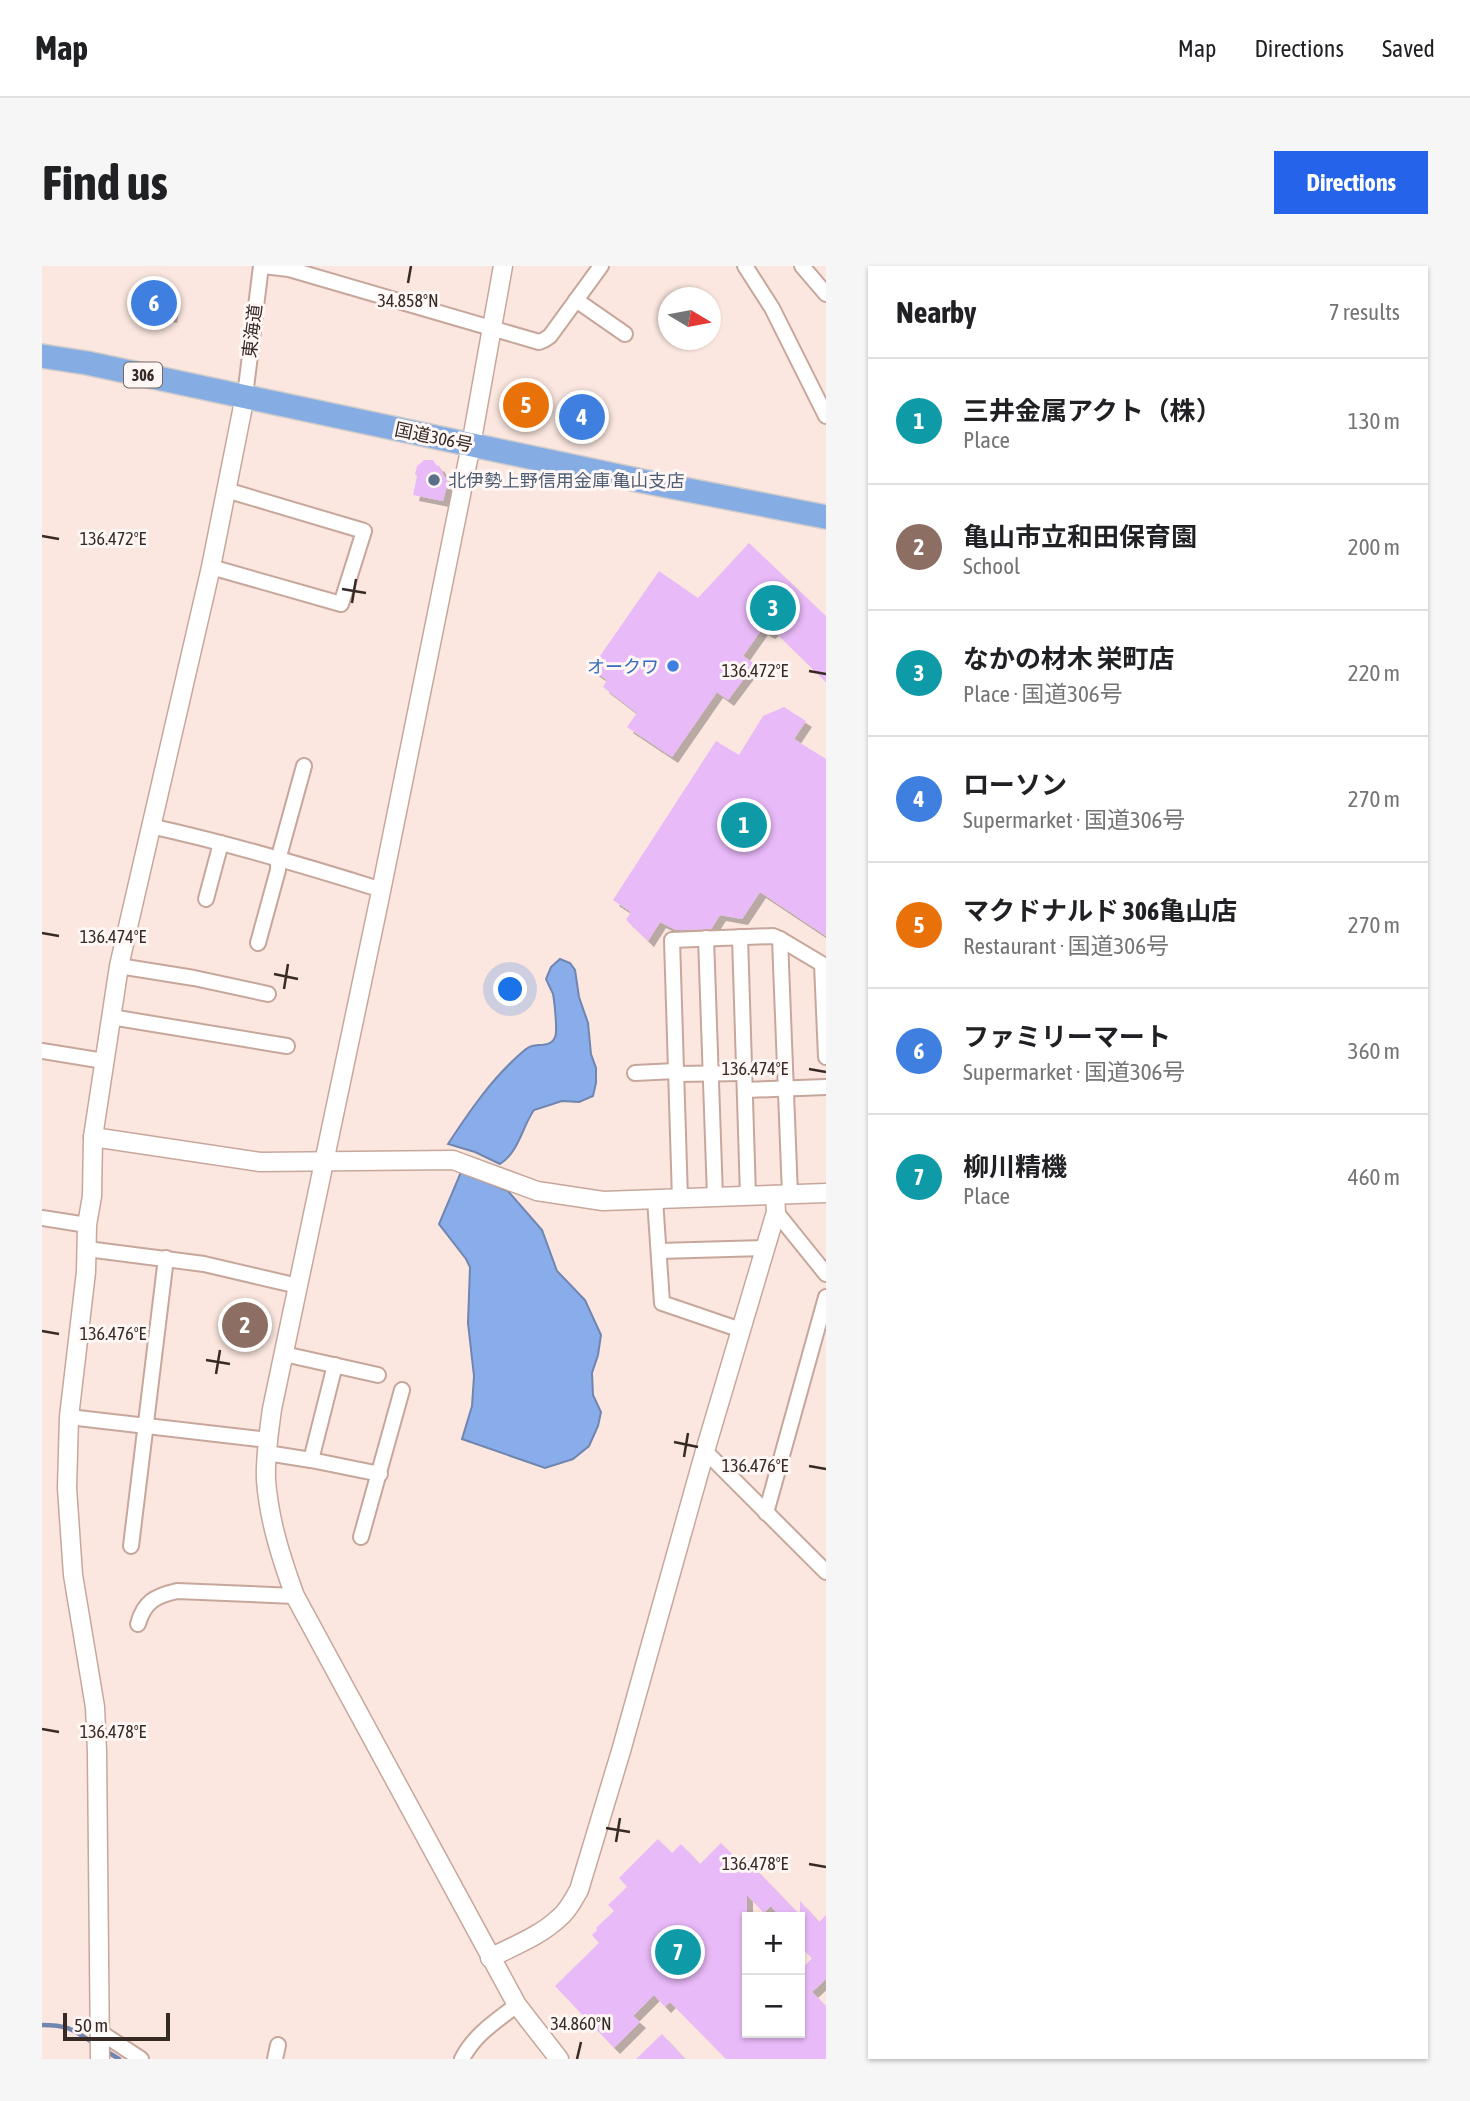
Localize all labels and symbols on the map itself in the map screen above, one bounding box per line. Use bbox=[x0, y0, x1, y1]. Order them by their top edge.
pin: 6 bbox=[131, 277, 177, 329]
north arrow bbox=[658, 287, 721, 350]
text: 34.858°N bbox=[377, 290, 439, 311]
street label: 東海道 bbox=[238, 303, 266, 359]
road number: 306 bbox=[124, 362, 162, 388]
pin: 5 bbox=[503, 379, 549, 431]
pin: 4 bbox=[559, 391, 605, 443]
street label: 国道306号 bbox=[393, 418, 475, 456]
place label: 北伊勢上野信用金庫 亀山支店 bbox=[448, 470, 684, 491]
marker: 北伊勢上野信用金庫 亀山支店 bbox=[426, 472, 442, 488]
text: 136.472°E bbox=[80, 528, 147, 549]
pin: 3 bbox=[750, 582, 796, 634]
place label: オークワ bbox=[587, 656, 659, 677]
marker: オークワ bbox=[665, 658, 681, 674]
text: 136.472°E bbox=[722, 660, 789, 681]
pin: 1 bbox=[721, 799, 767, 851]
text: 136.474°E bbox=[80, 926, 147, 947]
your location bbox=[493, 972, 527, 1006]
text: 136.474°E bbox=[722, 1058, 789, 1079]
pin: 2 bbox=[222, 1299, 268, 1351]
text: 136.476°E bbox=[80, 1323, 147, 1344]
text: 136.476°E bbox=[722, 1455, 789, 1476]
text: 136.478°E bbox=[80, 1721, 147, 1742]
text: 136.478°E bbox=[722, 1853, 789, 1874]
pin: 7 bbox=[655, 1926, 701, 1978]
scale bar bbox=[63, 2010, 170, 2042]
text: 34.860°N bbox=[550, 2013, 612, 2034]

